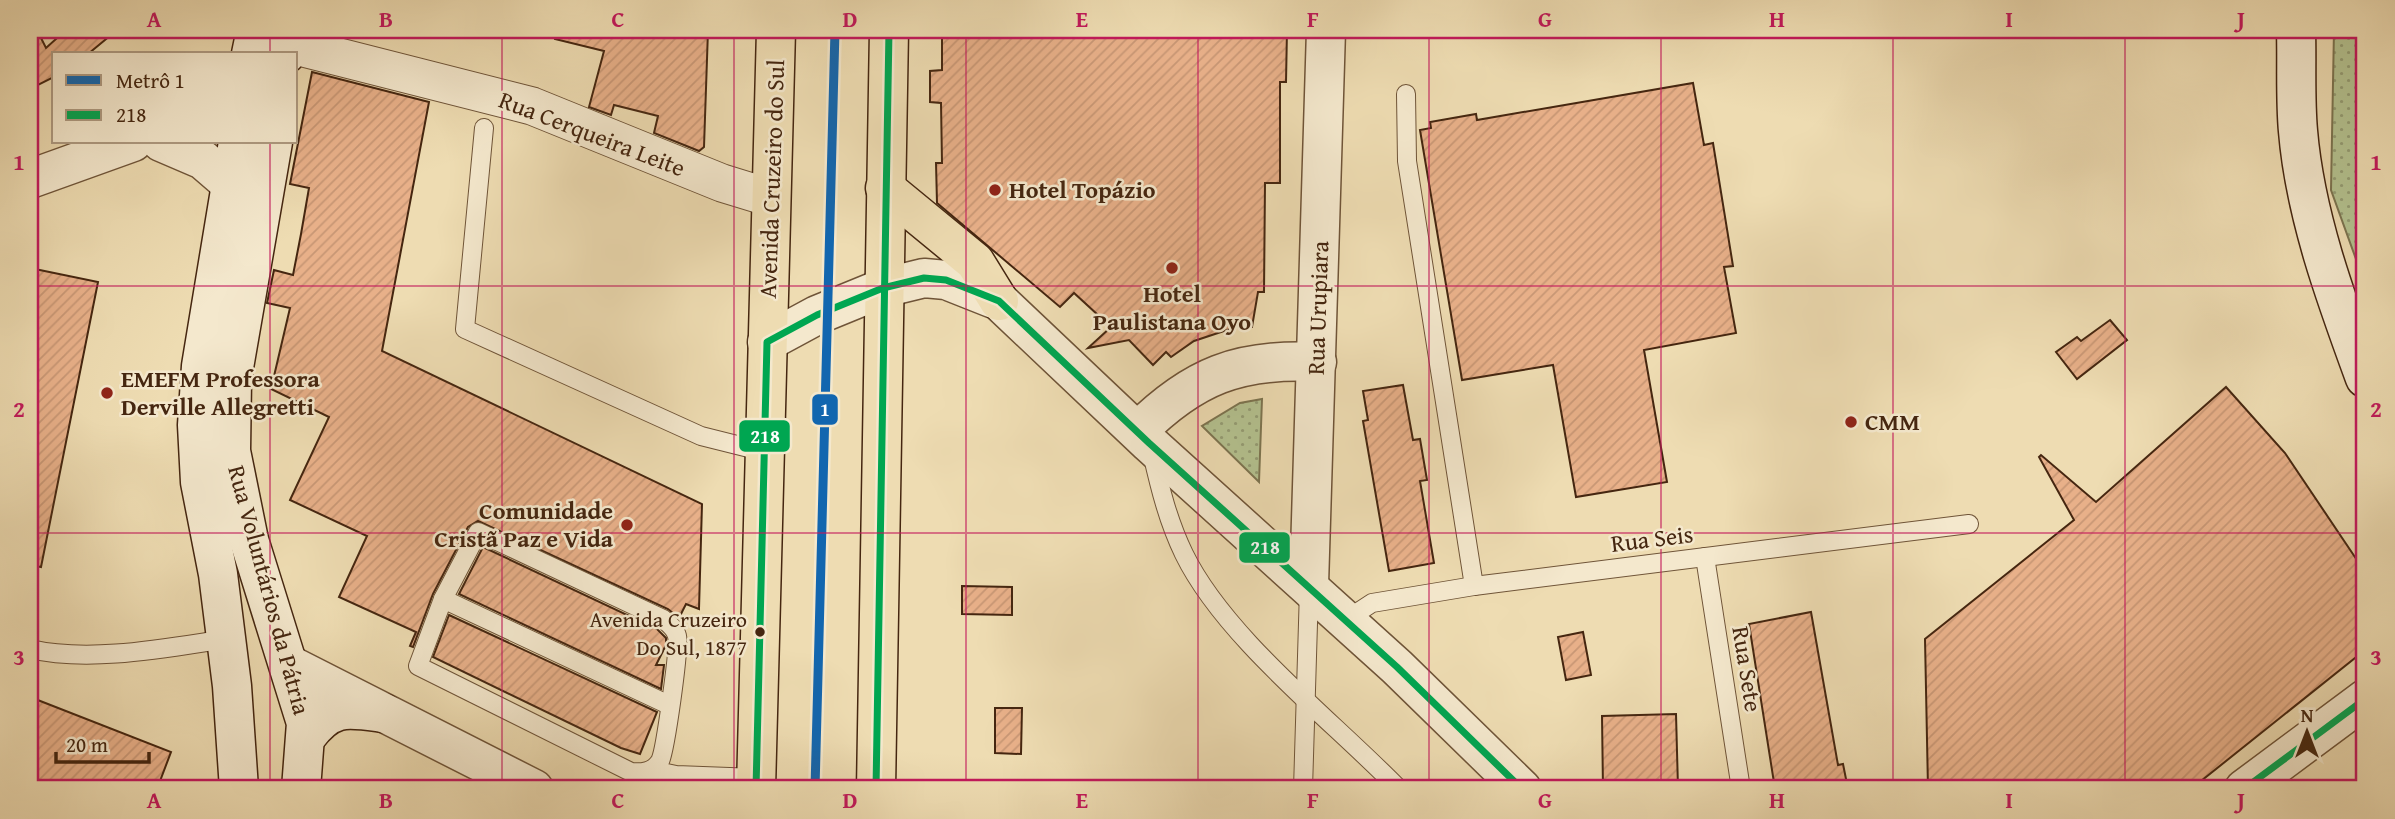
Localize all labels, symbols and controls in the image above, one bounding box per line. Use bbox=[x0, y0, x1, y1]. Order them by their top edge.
text: A bbox=[147, 2, 162, 35]
text: B bbox=[379, 2, 393, 35]
text: C bbox=[611, 2, 625, 35]
text: D bbox=[843, 2, 858, 35]
text: E bbox=[1076, 2, 1088, 35]
text: F bbox=[1307, 2, 1319, 35]
text: G bbox=[1538, 2, 1552, 35]
text: H bbox=[1769, 2, 1785, 35]
text: I bbox=[2005, 2, 2013, 35]
text: J bbox=[2233, 2, 2245, 35]
legend bbox=[52, 52, 298, 144]
street label: Avenida Cruzeiro do Sul bbox=[750, 59, 793, 299]
text: Metrô 1 bbox=[116, 65, 185, 96]
street label: Rua Cerqueira Leite bbox=[494, 82, 690, 185]
text: 218 bbox=[116, 99, 146, 130]
text: 1 bbox=[13, 145, 25, 178]
text: 1 bbox=[2370, 145, 2382, 178]
place label: Hotel Topázio bbox=[1009, 172, 1156, 207]
marker: Hotel Topázio bbox=[987, 182, 1003, 198]
street label: Rua Urupiara bbox=[1298, 240, 1337, 376]
marker: Hotel Paulistana Oyo bbox=[1164, 260, 1180, 276]
place label: Hotel Paulistana Oyo bbox=[1093, 276, 1251, 339]
place label: EMEFM Professora Derville Allegretti bbox=[121, 361, 320, 424]
marker: EMEFM Professora Derville Allegretti bbox=[99, 385, 115, 401]
text: 2 bbox=[13, 392, 25, 425]
text: 2 bbox=[2370, 392, 2382, 425]
line badge: 1 bbox=[811, 393, 839, 426]
text: 1 bbox=[820, 395, 830, 423]
place label: CMM bbox=[1865, 404, 1920, 439]
marker: CMM bbox=[1843, 414, 1859, 430]
line badge: 218 bbox=[738, 419, 791, 453]
text: 218 bbox=[750, 422, 780, 450]
street label: Rua Voluntários da Pátria bbox=[219, 461, 320, 719]
place label: Comunidade Cristã Paz e Vida bbox=[434, 493, 614, 556]
street label: Rua Seis bbox=[1609, 516, 1695, 561]
marker: Comunidade Cristã Paz e Vida bbox=[619, 517, 635, 533]
line badge: 218 bbox=[1238, 531, 1291, 564]
text: 218 bbox=[1250, 533, 1280, 561]
place label: Avenida Cruzeiro Do Sul, 1877 bbox=[589, 603, 747, 663]
street label: Rua Sete bbox=[1723, 624, 1772, 714]
marker: Avenida Cruzeiro Do Sul, 1877 bbox=[753, 625, 767, 639]
text: 3 bbox=[13, 640, 25, 673]
text: 3 bbox=[2370, 640, 2382, 673]
north arrow bbox=[2272, 696, 2342, 766]
text: N bbox=[2301, 701, 2314, 729]
scale bar bbox=[56, 721, 149, 765]
text: 20 m bbox=[66, 729, 108, 760]
text: A bbox=[147, 783, 162, 816]
text: B bbox=[379, 783, 393, 816]
text: C bbox=[611, 783, 625, 816]
text: D bbox=[843, 783, 858, 816]
text: E bbox=[1076, 783, 1088, 816]
text: F bbox=[1307, 783, 1319, 816]
text: G bbox=[1538, 783, 1552, 816]
text: H bbox=[1769, 783, 1785, 816]
text: I bbox=[2005, 783, 2013, 816]
text: J bbox=[2233, 783, 2245, 816]

